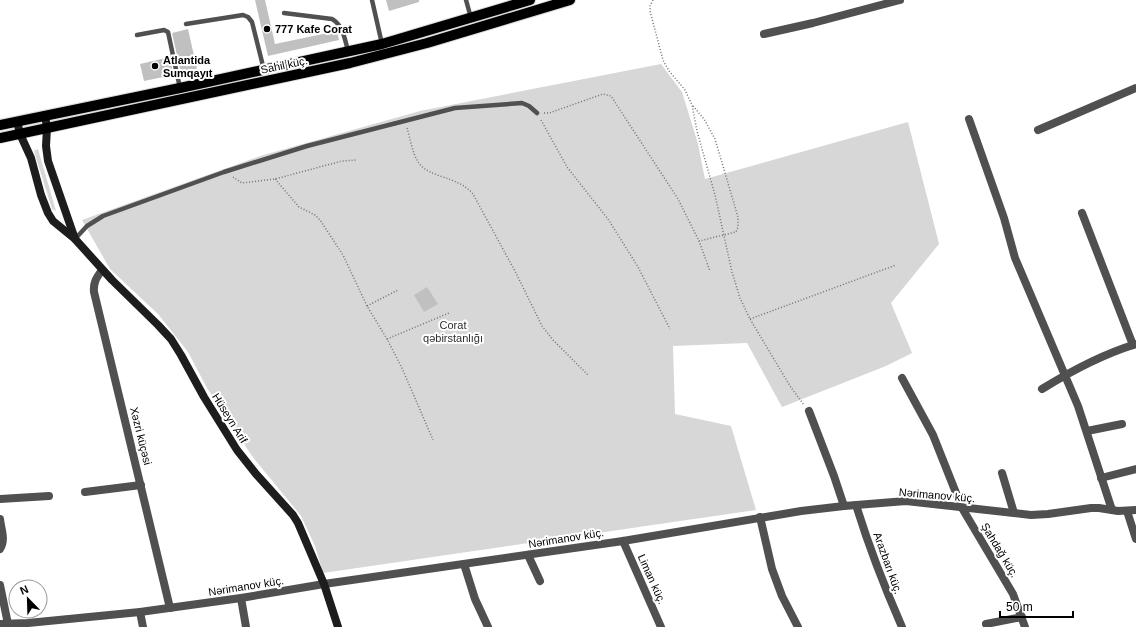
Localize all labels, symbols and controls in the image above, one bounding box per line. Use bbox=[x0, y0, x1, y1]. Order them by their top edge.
place label: 777 Kafe Corat bbox=[275, 23, 352, 35]
marker: 777 Kafe Corat bbox=[262, 24, 272, 34]
place label: Atlantida Sumqayıt bbox=[163, 54, 213, 79]
street label: Sahil küç. bbox=[259, 54, 309, 76]
marker: Atlantida Sumqayıt bbox=[150, 61, 160, 71]
park label: Corat qəbirstanlığı bbox=[423, 319, 483, 344]
street label: Hüseyn Arif bbox=[210, 391, 250, 446]
street label: Xəzri küçəsi bbox=[128, 406, 154, 466]
street label: Nərimanov küç. bbox=[898, 486, 976, 504]
street label: Şahdağ küç. bbox=[979, 521, 1021, 579]
street label: Nərimanov küç. bbox=[527, 526, 605, 550]
street label: Arazbarı küç. bbox=[871, 530, 905, 596]
street label: Liman küç. bbox=[636, 552, 668, 606]
street label: Nərimanov küç. bbox=[207, 574, 285, 598]
north arrow bbox=[8, 579, 48, 619]
text: N bbox=[18, 583, 30, 597]
scale bar bbox=[1000, 593, 1073, 619]
text: 50 m bbox=[1006, 600, 1033, 614]

